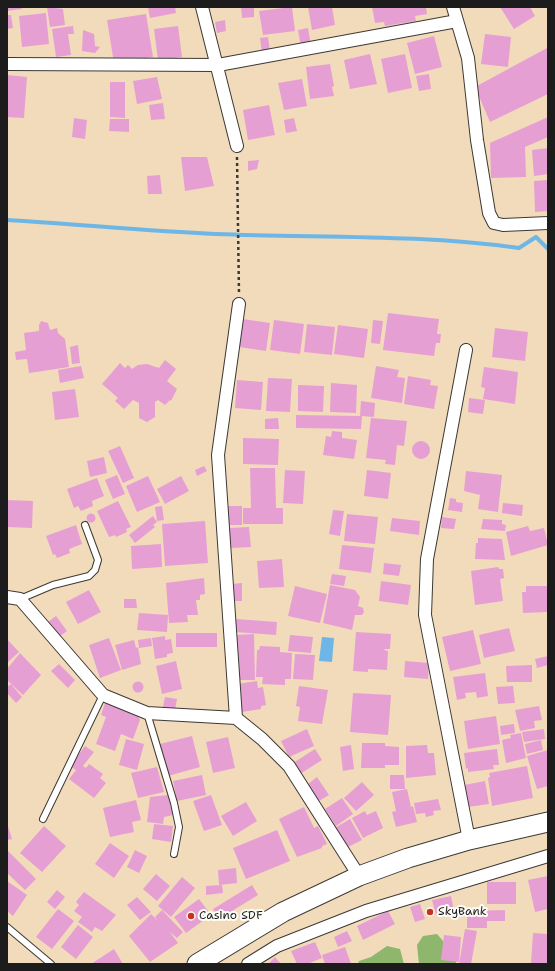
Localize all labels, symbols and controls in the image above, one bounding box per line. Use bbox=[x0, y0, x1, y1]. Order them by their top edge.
place label: SkyBank bbox=[438, 905, 487, 919]
marker: SkyBank bbox=[425, 907, 435, 917]
place label: Casino SDF bbox=[199, 909, 263, 923]
marker: Casino SDF bbox=[186, 911, 196, 921]

